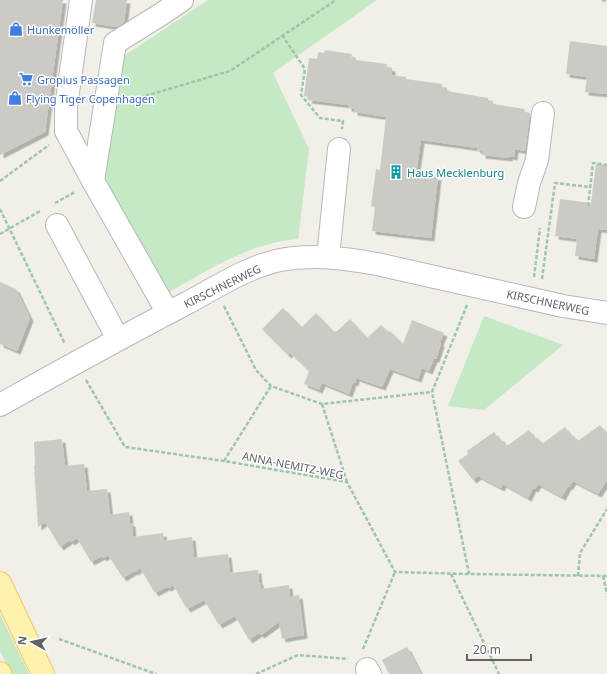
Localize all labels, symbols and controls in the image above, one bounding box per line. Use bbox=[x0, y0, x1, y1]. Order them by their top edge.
shop icon: Hunkemöller bbox=[8, 21, 24, 37]
place label: Hunkemöller bbox=[27, 22, 95, 37]
supermarket icon: Gropius Passagen bbox=[18, 71, 34, 87]
place label: Gropius Passagen bbox=[37, 72, 130, 87]
shop icon: Flying Tiger Copenhagen bbox=[7, 90, 23, 106]
place label: Flying Tiger Copenhagen bbox=[26, 91, 155, 106]
building icon: Haus Mecklenburg bbox=[388, 164, 404, 180]
place label: Haus Mecklenburg bbox=[407, 165, 504, 180]
street label: KIRSCHNERWEG bbox=[181, 261, 263, 311]
street label: KIRSCHNERWEG bbox=[505, 286, 591, 318]
street label: ANNA-NEMITZ-WEG bbox=[241, 448, 345, 482]
north arrow bbox=[12, 622, 52, 662]
text: N bbox=[14, 635, 30, 646]
scale bar bbox=[467, 636, 531, 662]
text: 20 m bbox=[473, 641, 501, 658]

